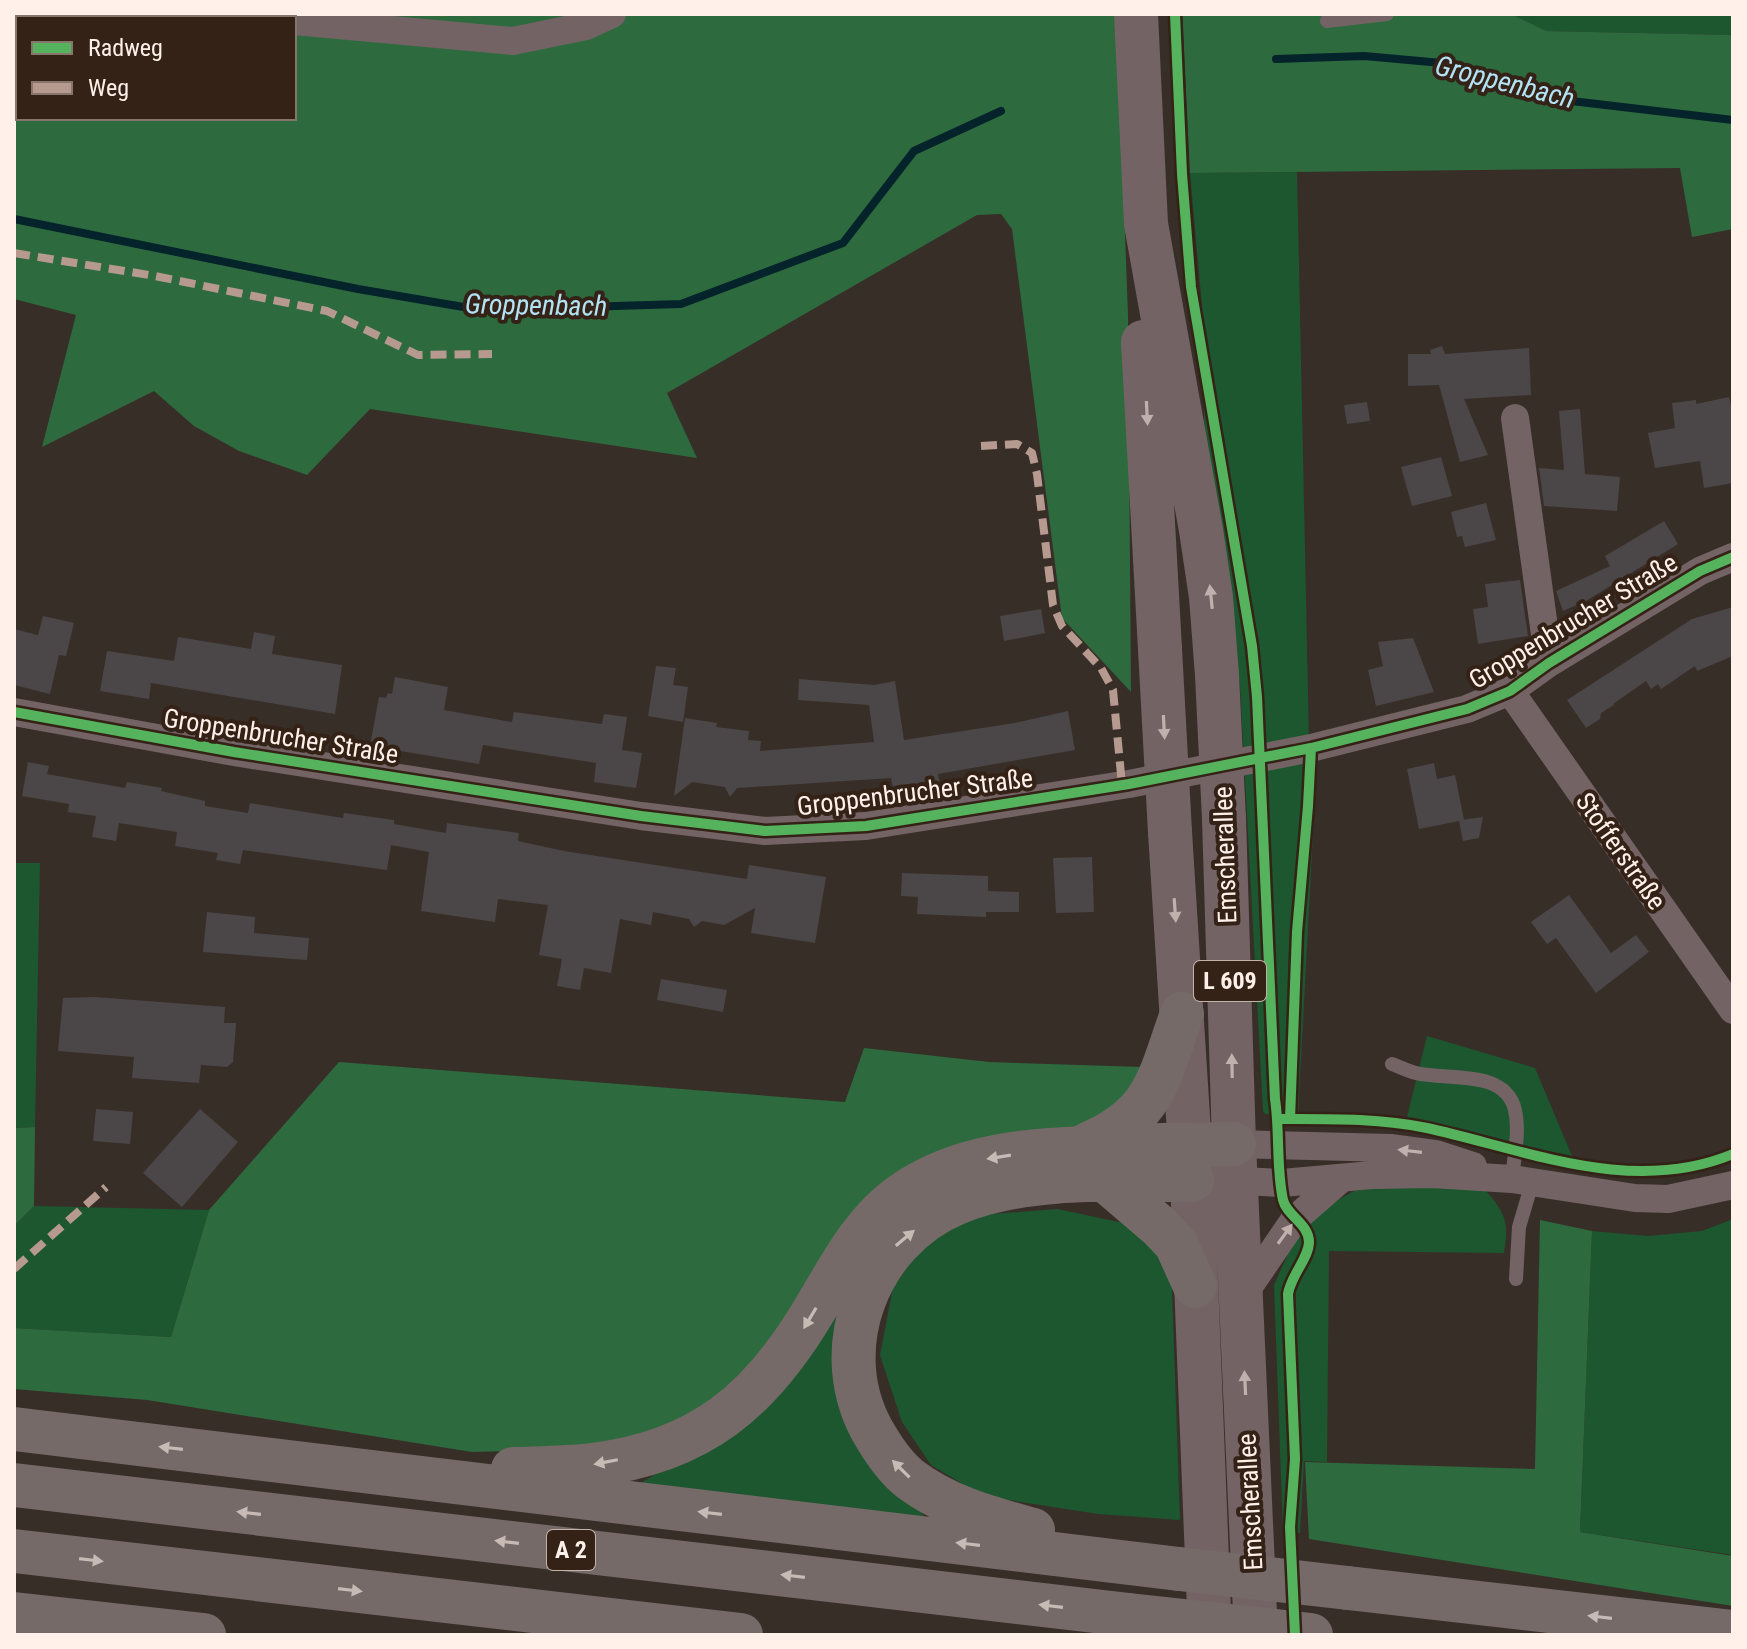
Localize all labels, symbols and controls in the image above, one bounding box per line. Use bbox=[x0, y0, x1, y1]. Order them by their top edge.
legend bbox=[16, 16, 296, 120]
text: Radweg bbox=[88, 34, 163, 62]
water label: Groppenbach bbox=[1432, 49, 1578, 115]
text: Weg bbox=[88, 74, 129, 102]
water label: Groppenbach bbox=[465, 287, 607, 323]
one-way arrow bbox=[1140, 401, 1153, 426]
street label: Groppenbrucher Straße bbox=[1464, 547, 1682, 695]
one-way arrow bbox=[1204, 585, 1217, 610]
street label: Groppenbrucher Straße bbox=[161, 703, 401, 769]
one-way arrow bbox=[1158, 715, 1171, 740]
street label: Groppenbrucher Straße bbox=[795, 763, 1035, 821]
street label: Emscherallee bbox=[1208, 786, 1242, 924]
street label: Stofferstraße bbox=[1570, 787, 1672, 915]
one-way arrow bbox=[1169, 898, 1182, 923]
road number: L 609 bbox=[1194, 961, 1266, 1001]
one-way arrow bbox=[1226, 1053, 1238, 1078]
one-way arrow bbox=[1398, 1144, 1423, 1157]
one-way arrow bbox=[986, 1151, 1011, 1163]
one-way arrow bbox=[1277, 1223, 1292, 1244]
one-way arrow bbox=[895, 1230, 915, 1247]
one-way arrow bbox=[803, 1307, 817, 1329]
one-way arrow bbox=[1238, 1370, 1251, 1395]
street label: Emscherallee bbox=[1231, 1433, 1269, 1571]
one-way arrow bbox=[158, 1442, 183, 1455]
one-way arrow bbox=[593, 1456, 618, 1469]
one-way arrow bbox=[892, 1460, 911, 1479]
one-way arrow bbox=[236, 1506, 261, 1519]
one-way arrow bbox=[697, 1506, 722, 1519]
road number: A 2 bbox=[547, 1530, 595, 1570]
one-way arrow bbox=[494, 1536, 519, 1549]
one-way arrow bbox=[955, 1537, 980, 1550]
one-way arrow bbox=[79, 1553, 104, 1566]
one-way arrow bbox=[780, 1569, 805, 1582]
one-way arrow bbox=[338, 1583, 363, 1596]
one-way arrow bbox=[1038, 1599, 1063, 1612]
one-way arrow bbox=[1587, 1610, 1612, 1623]

